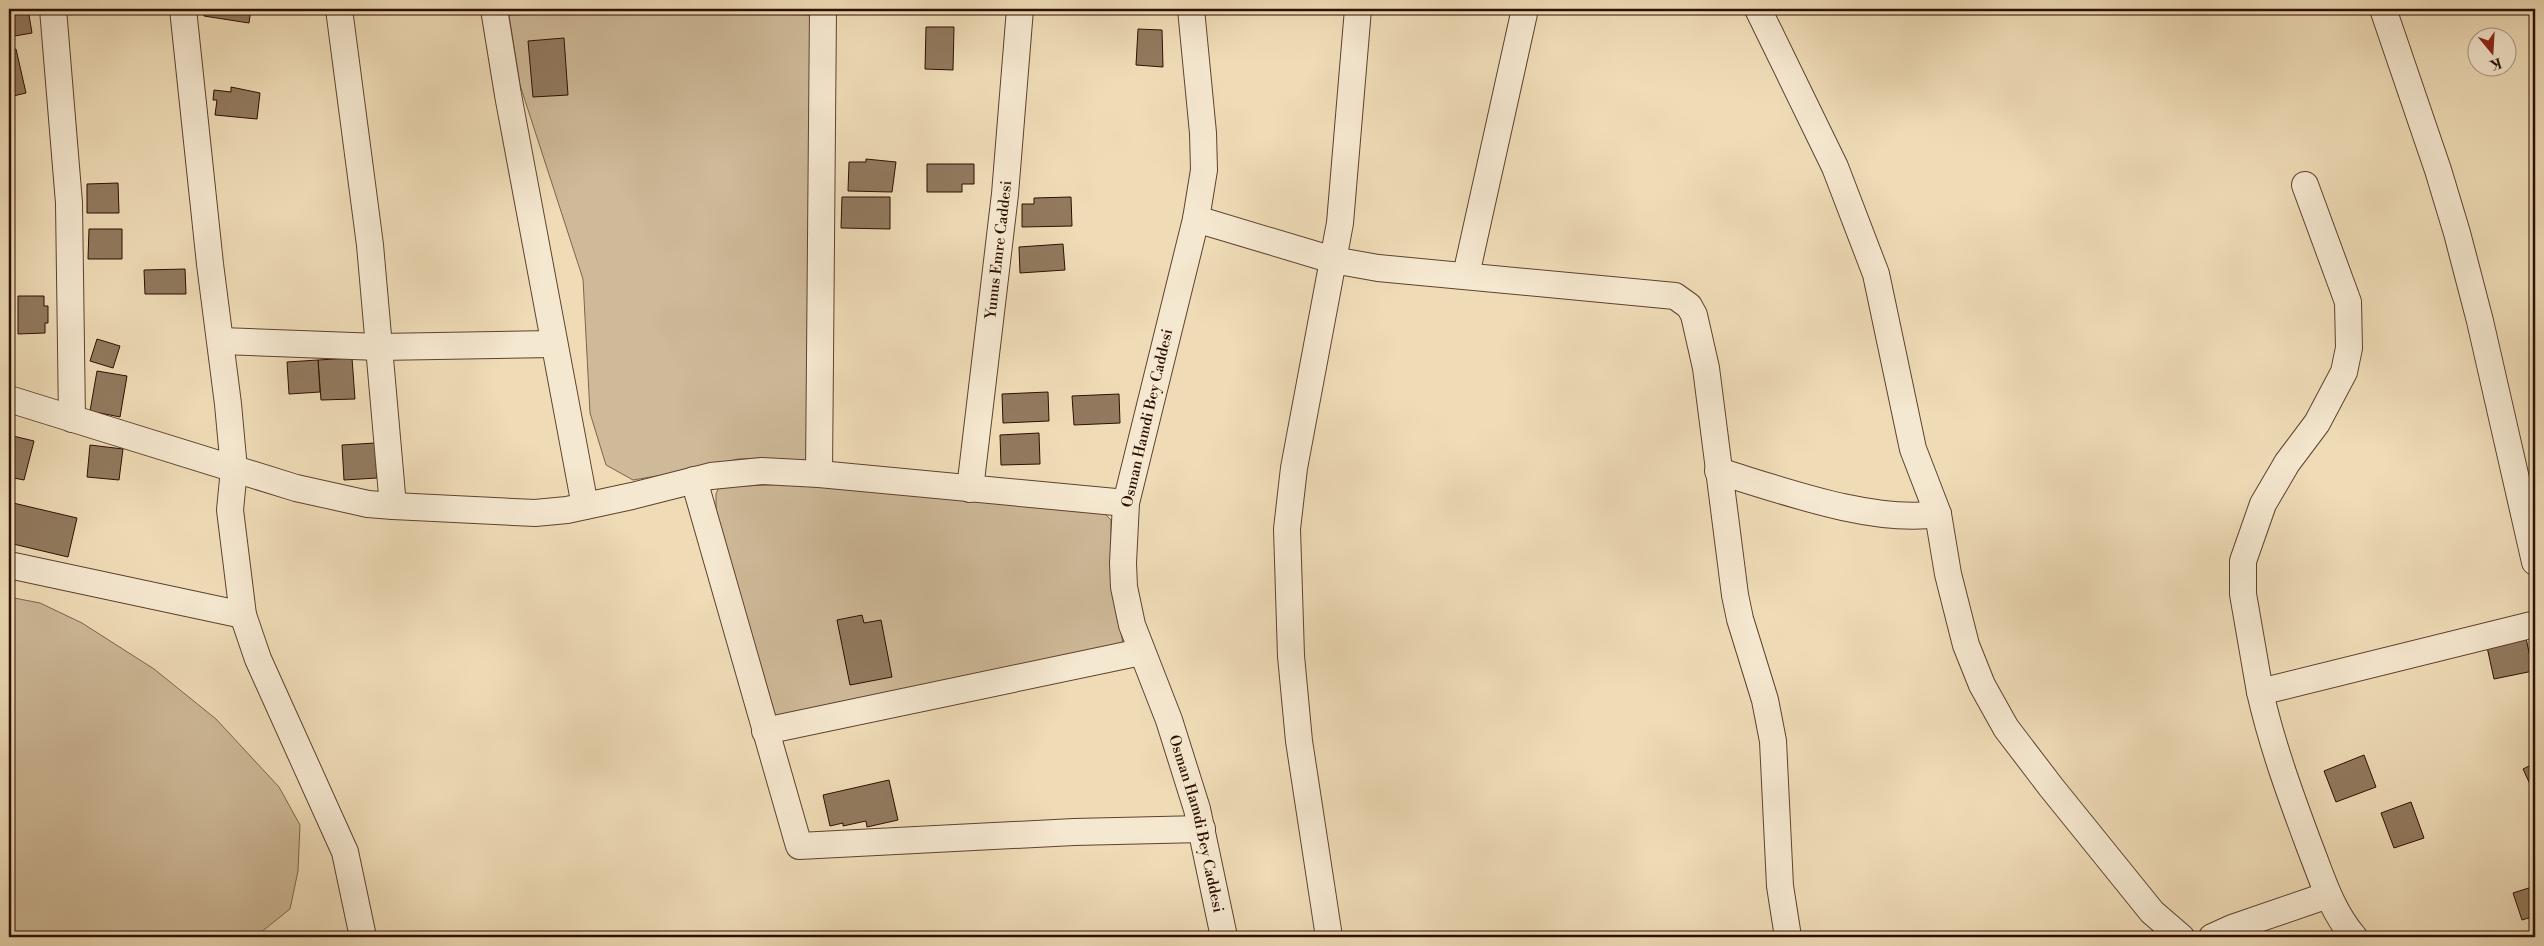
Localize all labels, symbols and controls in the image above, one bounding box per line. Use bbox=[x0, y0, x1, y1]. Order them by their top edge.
north arrow bbox=[2466, 28, 2516, 78]
text: K bbox=[2487, 53, 2504, 74]
street label: Yunus Emre Caddesi bbox=[981, 180, 1016, 321]
street label: Osman Hamdi Bey Caddesi bbox=[1118, 327, 1177, 509]
street label: Osman Hamdi Bey Caddesi bbox=[1164, 732, 1228, 914]

